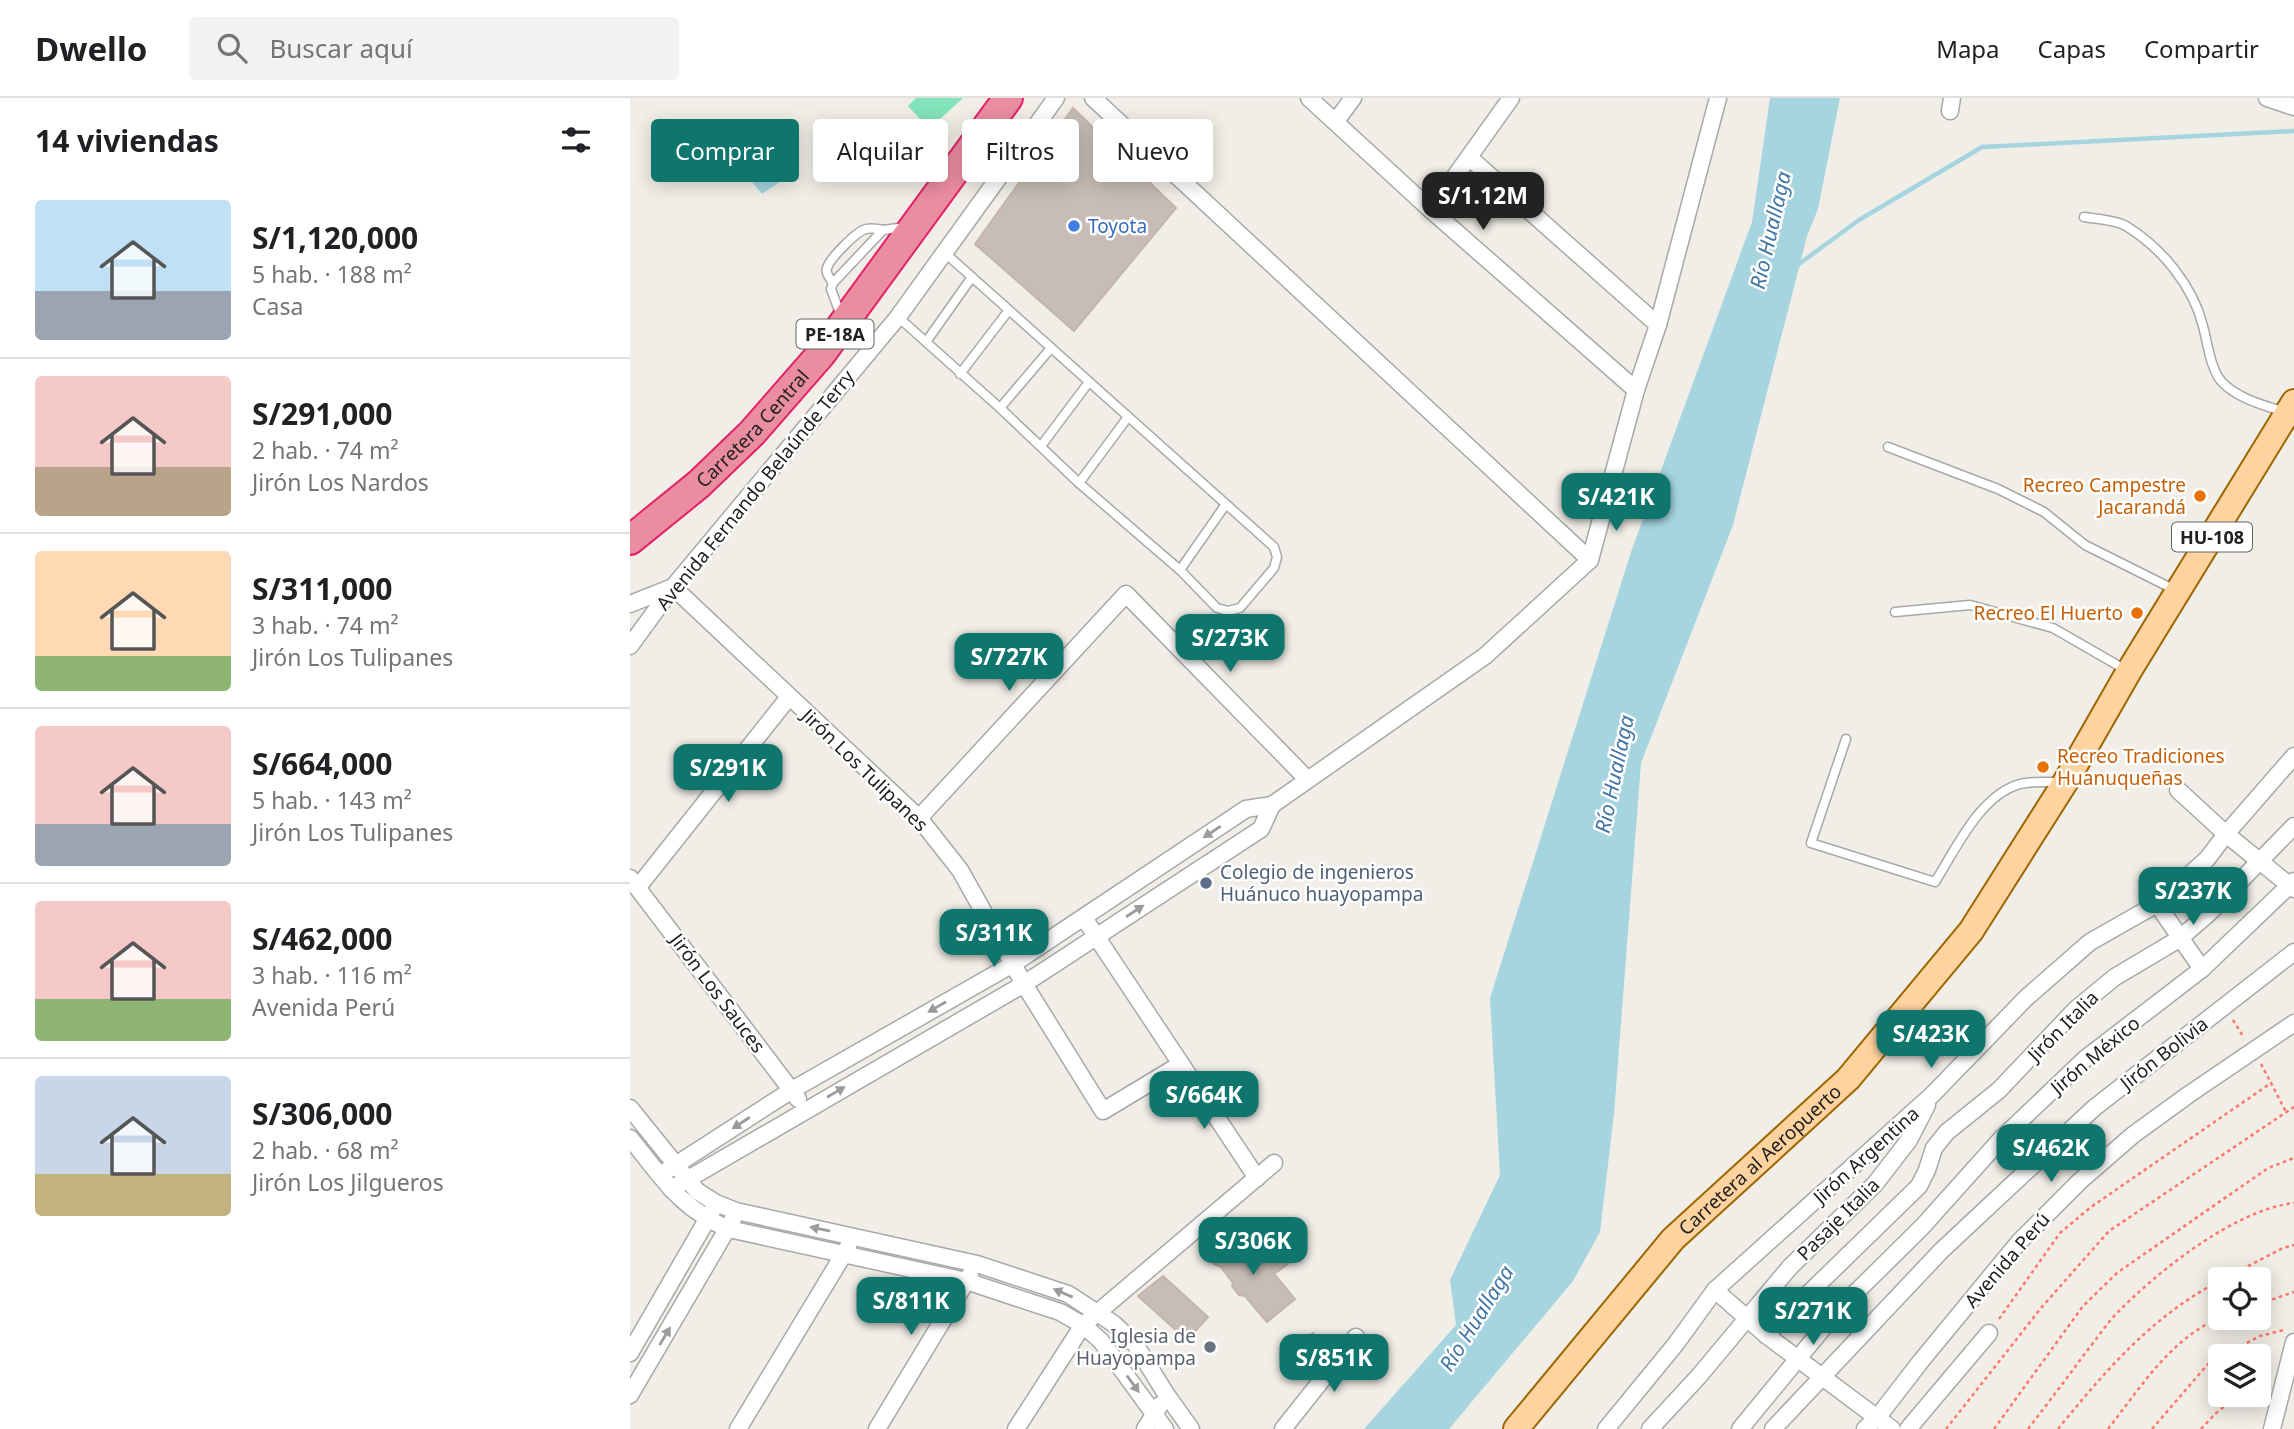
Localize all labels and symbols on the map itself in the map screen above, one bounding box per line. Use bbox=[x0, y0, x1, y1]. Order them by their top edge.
water label: Río Huallaga bbox=[1743, 168, 1797, 292]
pin: S/1.12M bbox=[1418, 172, 1548, 232]
place label: Toyota bbox=[1088, 213, 1147, 239]
marker: Toyota bbox=[1066, 218, 1082, 234]
road number: PE-18A bbox=[796, 320, 874, 348]
street label: Avenida Fernando Belaúnde Terry bbox=[650, 364, 860, 615]
street label: Carretera Central bbox=[690, 364, 815, 493]
place label: Recreo Campestre Jacarandá bbox=[2023, 472, 2186, 520]
pin: S/421K bbox=[1559, 474, 1673, 533]
marker: Recreo Campestre Jacarandá bbox=[2192, 488, 2208, 504]
road number: HU-108 bbox=[2172, 522, 2252, 552]
place label: Recreo El Huerto bbox=[1974, 600, 2123, 626]
marker: Recreo El Huerto bbox=[2129, 605, 2145, 621]
pin: S/273K bbox=[1173, 614, 1287, 674]
pin: S/727K bbox=[952, 634, 1066, 693]
street label: Jirón Los Tulipanes bbox=[795, 701, 934, 837]
water label: Río Huallaga bbox=[1588, 712, 1640, 836]
place label: Recreo Tradiciones Huanuqueñas bbox=[2057, 743, 2225, 791]
pin: S/291K bbox=[671, 744, 785, 804]
marker: Recreo Tradiciones Huanuqueñas bbox=[2035, 759, 2051, 775]
one-way arrow bbox=[1202, 825, 1221, 838]
place label: Colegio de ingenieros Huánuco huayopampa bbox=[1220, 859, 1423, 907]
pin: S/237K bbox=[2136, 868, 2250, 927]
marker: Colegio de ingenieros Huánuco huayopampa bbox=[1198, 875, 1214, 891]
one-way arrow bbox=[1126, 904, 1144, 918]
pin: S/311K bbox=[937, 910, 1051, 969]
street label: Jirón Los Sauces bbox=[663, 926, 771, 1058]
street label: Jirón Italia bbox=[2021, 985, 2104, 1068]
one-way arrow bbox=[928, 1001, 947, 1013]
pin: S/423K bbox=[1874, 1010, 1988, 1070]
street label: Jirón México bbox=[2043, 1010, 2145, 1101]
street label: Jirón Bolivia bbox=[2113, 1011, 2213, 1097]
pin: S/664K bbox=[1147, 1072, 1261, 1131]
street label: Carretera al Aeropuerto bbox=[1673, 1079, 1847, 1241]
one-way arrow bbox=[826, 1086, 845, 1098]
street label: Jirón Argentina bbox=[1806, 1101, 1924, 1211]
one-way arrow bbox=[732, 1116, 751, 1129]
pin: S/462K bbox=[1994, 1124, 2108, 1184]
street label: Pasaje Italia bbox=[1791, 1172, 1885, 1266]
street label: Avenida Perú bbox=[1958, 1207, 2056, 1313]
pin: S/306K bbox=[1196, 1218, 1310, 1277]
one-way arrow bbox=[809, 1223, 831, 1234]
water label: Río Huallaga bbox=[1432, 1260, 1520, 1376]
pin: S/811K bbox=[854, 1278, 968, 1337]
one-way arrow bbox=[1053, 1287, 1073, 1299]
pin: S/271K bbox=[1756, 1288, 1870, 1347]
place label: Iglesia de Huayopampa bbox=[1076, 1323, 1196, 1371]
one-way arrow bbox=[659, 1327, 671, 1346]
pin: S/851K bbox=[1277, 1334, 1391, 1394]
marker: Iglesia de Huayopampa bbox=[1202, 1339, 1218, 1355]
one-way arrow bbox=[1126, 1375, 1140, 1393]

